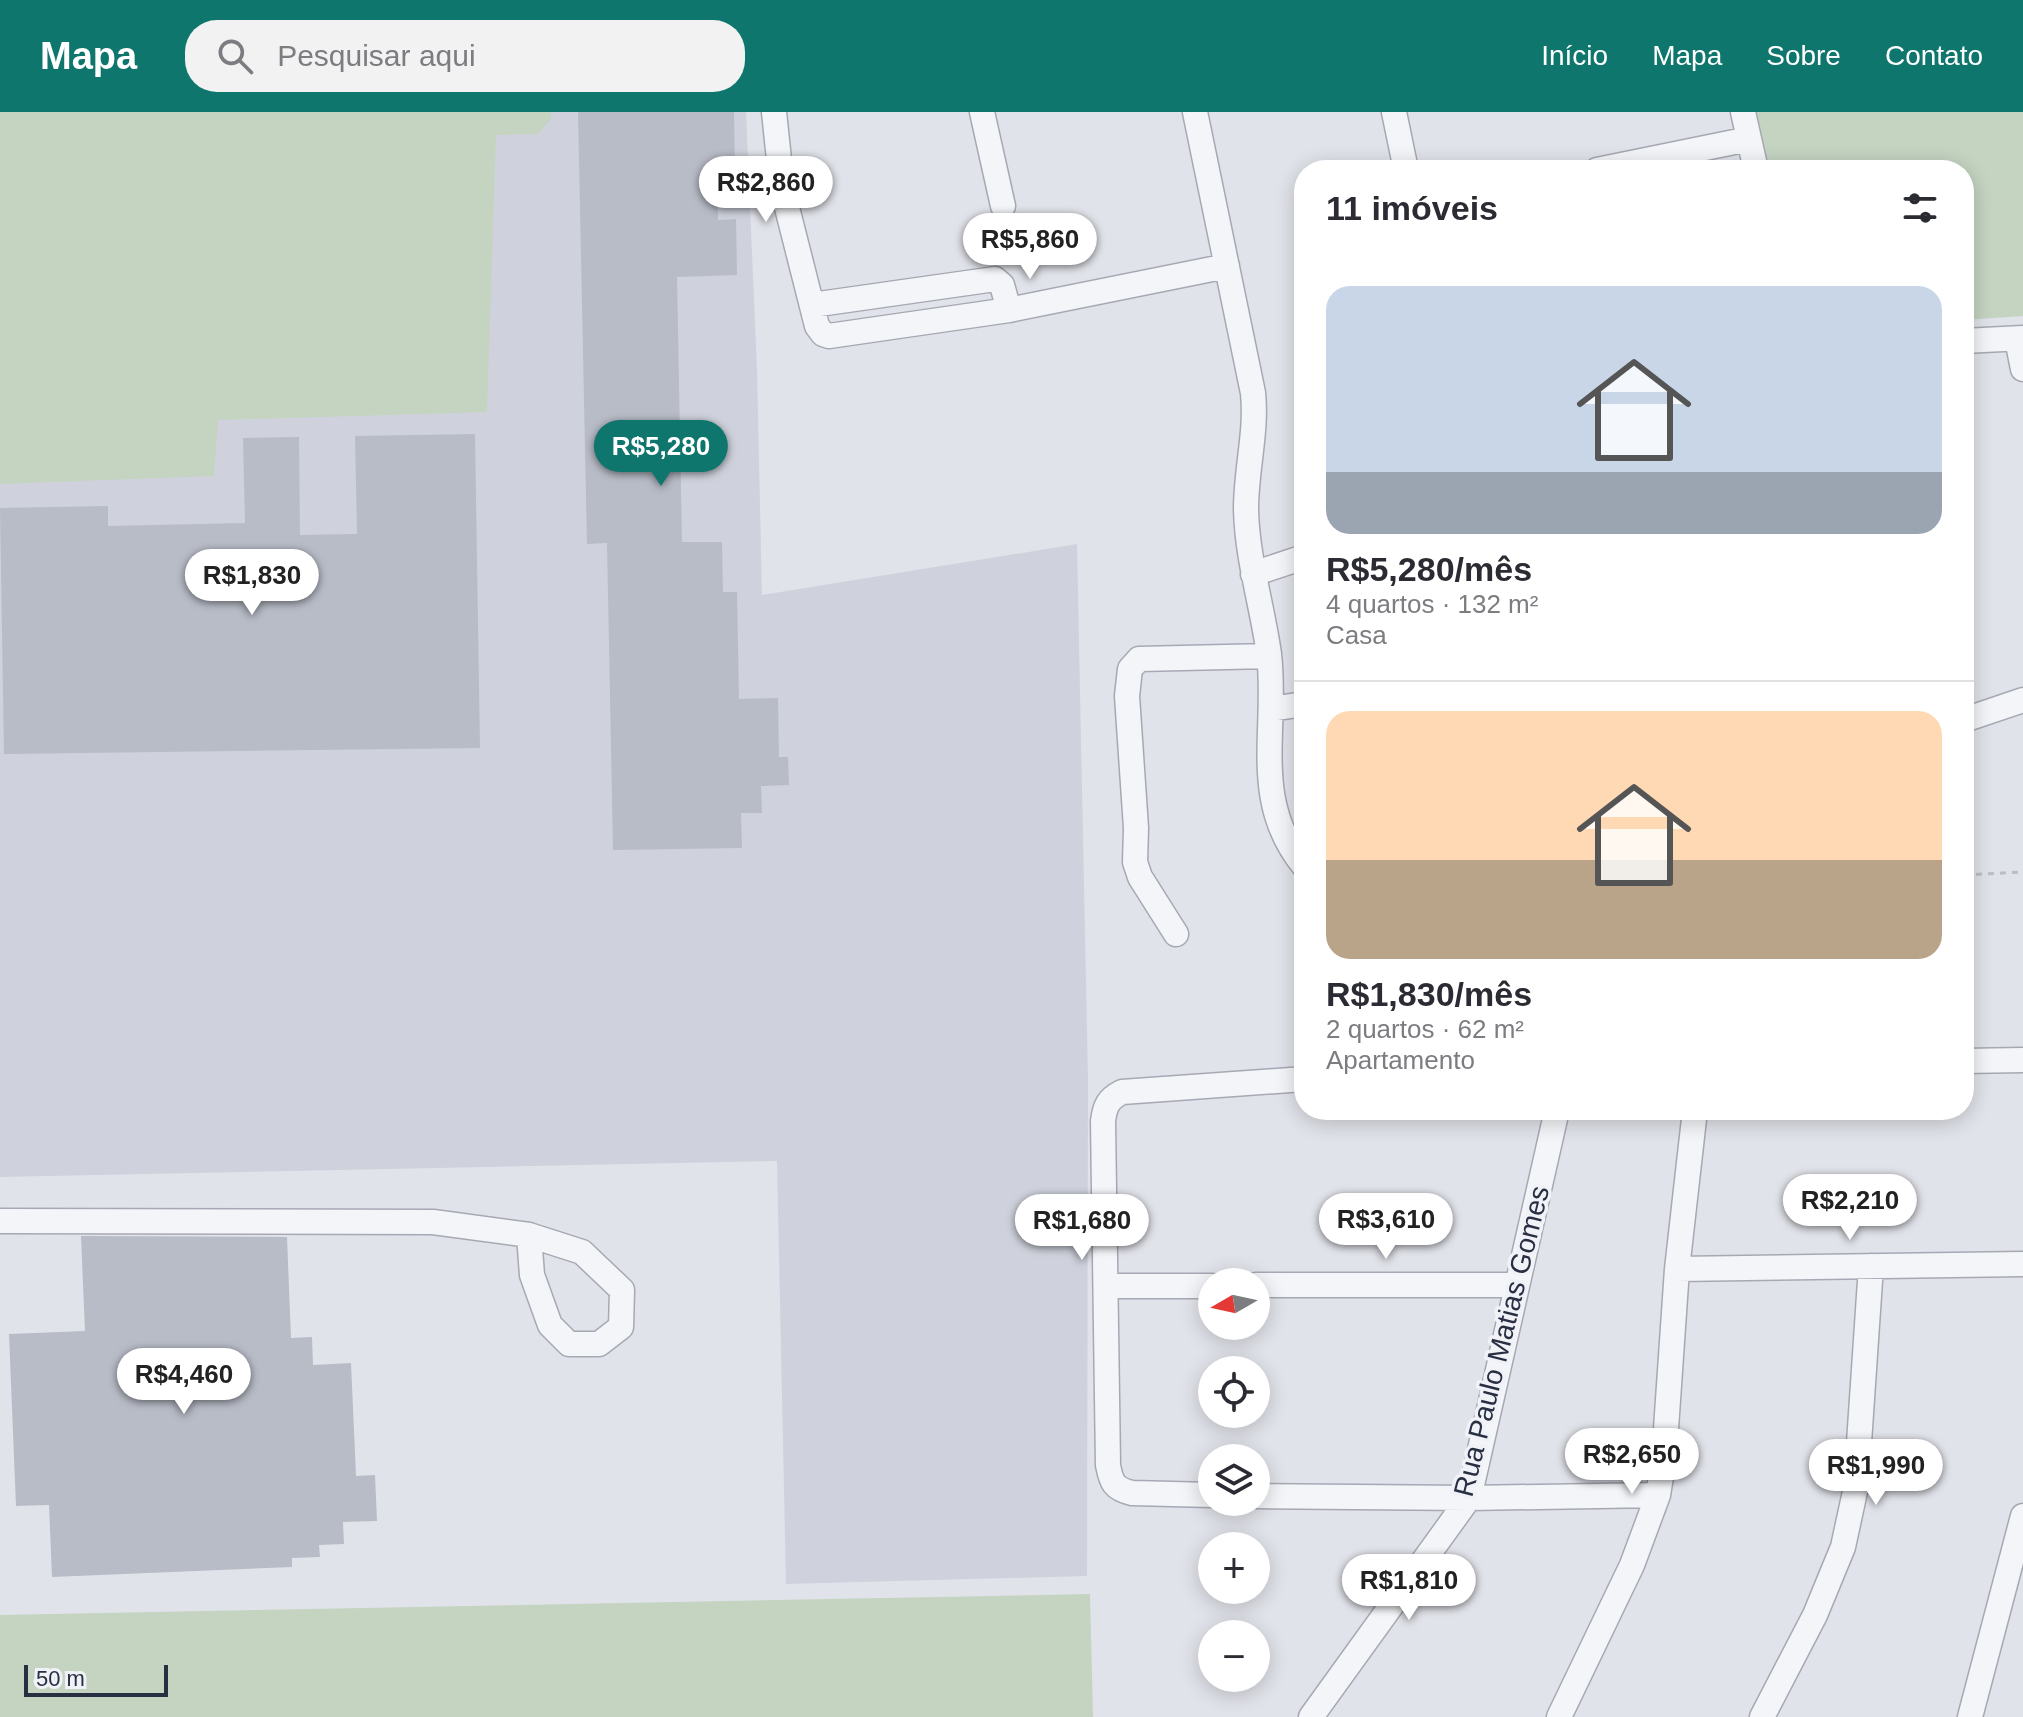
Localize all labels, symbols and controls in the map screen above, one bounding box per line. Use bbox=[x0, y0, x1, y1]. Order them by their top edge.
search box bbox=[185, 20, 745, 92]
icon: search bbox=[213, 34, 257, 78]
text: Mapa bbox=[40, 35, 137, 77]
text: Pesquisar aqui bbox=[277, 39, 476, 72]
text: Início bbox=[1541, 40, 1608, 71]
text: Mapa bbox=[1652, 40, 1722, 71]
text: Sobre bbox=[1766, 40, 1841, 71]
text: Contato bbox=[1885, 40, 1983, 71]
pin: R$2,860 bbox=[692, 156, 840, 224]
text: R$2,860 bbox=[717, 167, 815, 197]
icon: filters bbox=[1898, 186, 1942, 230]
text: 11 imóveis bbox=[1326, 189, 1498, 227]
pin: R$5,860 bbox=[956, 213, 1104, 281]
text: R$5,860 bbox=[981, 224, 1079, 254]
icon: home bbox=[1562, 338, 1706, 482]
pin: R$5,280 bbox=[587, 420, 735, 488]
text: R$5,280 bbox=[612, 431, 710, 461]
pin: R$1,830 bbox=[178, 549, 326, 617]
text: R$5,280/mês bbox=[1326, 550, 1532, 588]
text: R$1,830 bbox=[203, 560, 301, 590]
text: 4 quartos · 132 m² bbox=[1326, 589, 1538, 619]
text: Casa bbox=[1326, 620, 1387, 650]
icon: home bbox=[1562, 763, 1706, 907]
text: R$1,830/mês bbox=[1326, 975, 1532, 1013]
text: 2 quartos · 62 m² bbox=[1326, 1014, 1524, 1044]
text: Apartamento bbox=[1326, 1045, 1475, 1075]
pin: R$2,210 bbox=[1776, 1174, 1924, 1242]
street label: Rua Paulo Matias Gomes bbox=[1448, 1183, 1555, 1500]
text: R$2,210 bbox=[1801, 1185, 1899, 1215]
pin: R$3,610 bbox=[1312, 1193, 1460, 1261]
pin: R$1,680 bbox=[1008, 1194, 1156, 1262]
text: R$3,610 bbox=[1337, 1204, 1435, 1234]
text: R$1,680 bbox=[1033, 1205, 1131, 1235]
north arrow bbox=[1198, 1268, 1270, 1340]
map controls bbox=[1198, 1268, 1270, 1692]
pin: R$4,460 bbox=[110, 1348, 258, 1416]
button: locate bbox=[1198, 1356, 1270, 1428]
text: R$4,460 bbox=[135, 1359, 233, 1389]
pin: R$2,650 bbox=[1558, 1428, 1706, 1496]
text: R$2,650 bbox=[1583, 1439, 1681, 1469]
pin: R$1,990 bbox=[1802, 1439, 1950, 1507]
button: layers bbox=[1198, 1444, 1270, 1516]
text: R$1,990 bbox=[1827, 1450, 1925, 1480]
button: + bbox=[1198, 1532, 1270, 1604]
pin: R$1,810 bbox=[1335, 1554, 1483, 1622]
text: R$1,810 bbox=[1360, 1565, 1458, 1595]
button: − bbox=[1198, 1620, 1270, 1692]
scale bar bbox=[24, 1661, 168, 1697]
text: 50 m bbox=[36, 1666, 85, 1691]

